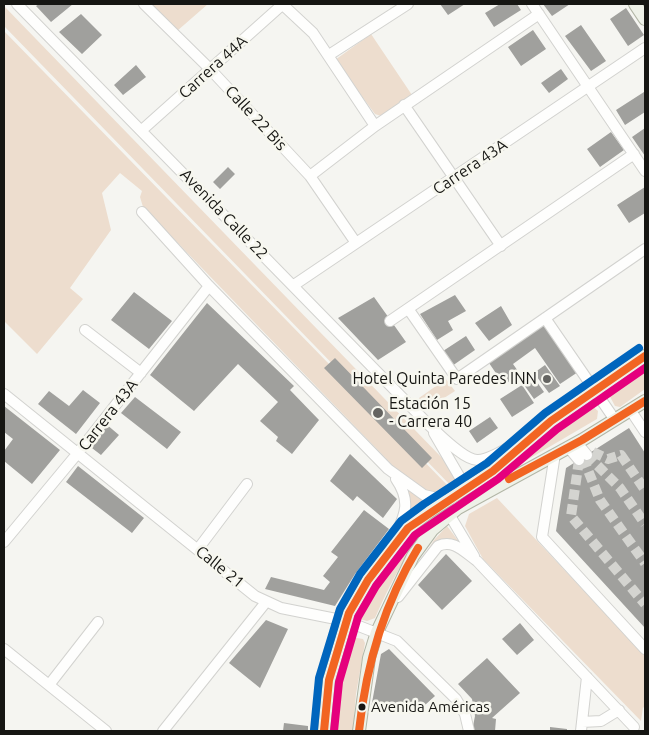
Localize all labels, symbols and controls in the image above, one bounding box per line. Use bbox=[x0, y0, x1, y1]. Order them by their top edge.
street label: Carrera 44A bbox=[175, 31, 251, 103]
street label: Calle 22 Bis bbox=[221, 82, 291, 154]
street label: Carrera 43A bbox=[429, 135, 511, 199]
street label: Avenida Calle 22 bbox=[176, 165, 272, 263]
place label: Hotel Quinta Paredes INN bbox=[353, 369, 537, 389]
marker: Hotel Quinta Paredes INN bbox=[541, 373, 553, 385]
street label: Carrera 43A bbox=[74, 375, 142, 455]
place label: Estación 15 - Carrera 40 bbox=[389, 394, 472, 432]
marker: Estación 15 - Carrera 40 bbox=[371, 406, 385, 420]
street label: Calle 21 bbox=[192, 542, 248, 592]
place label: Avenida Américas bbox=[371, 698, 490, 716]
marker: Avenida Américas bbox=[357, 702, 367, 712]

